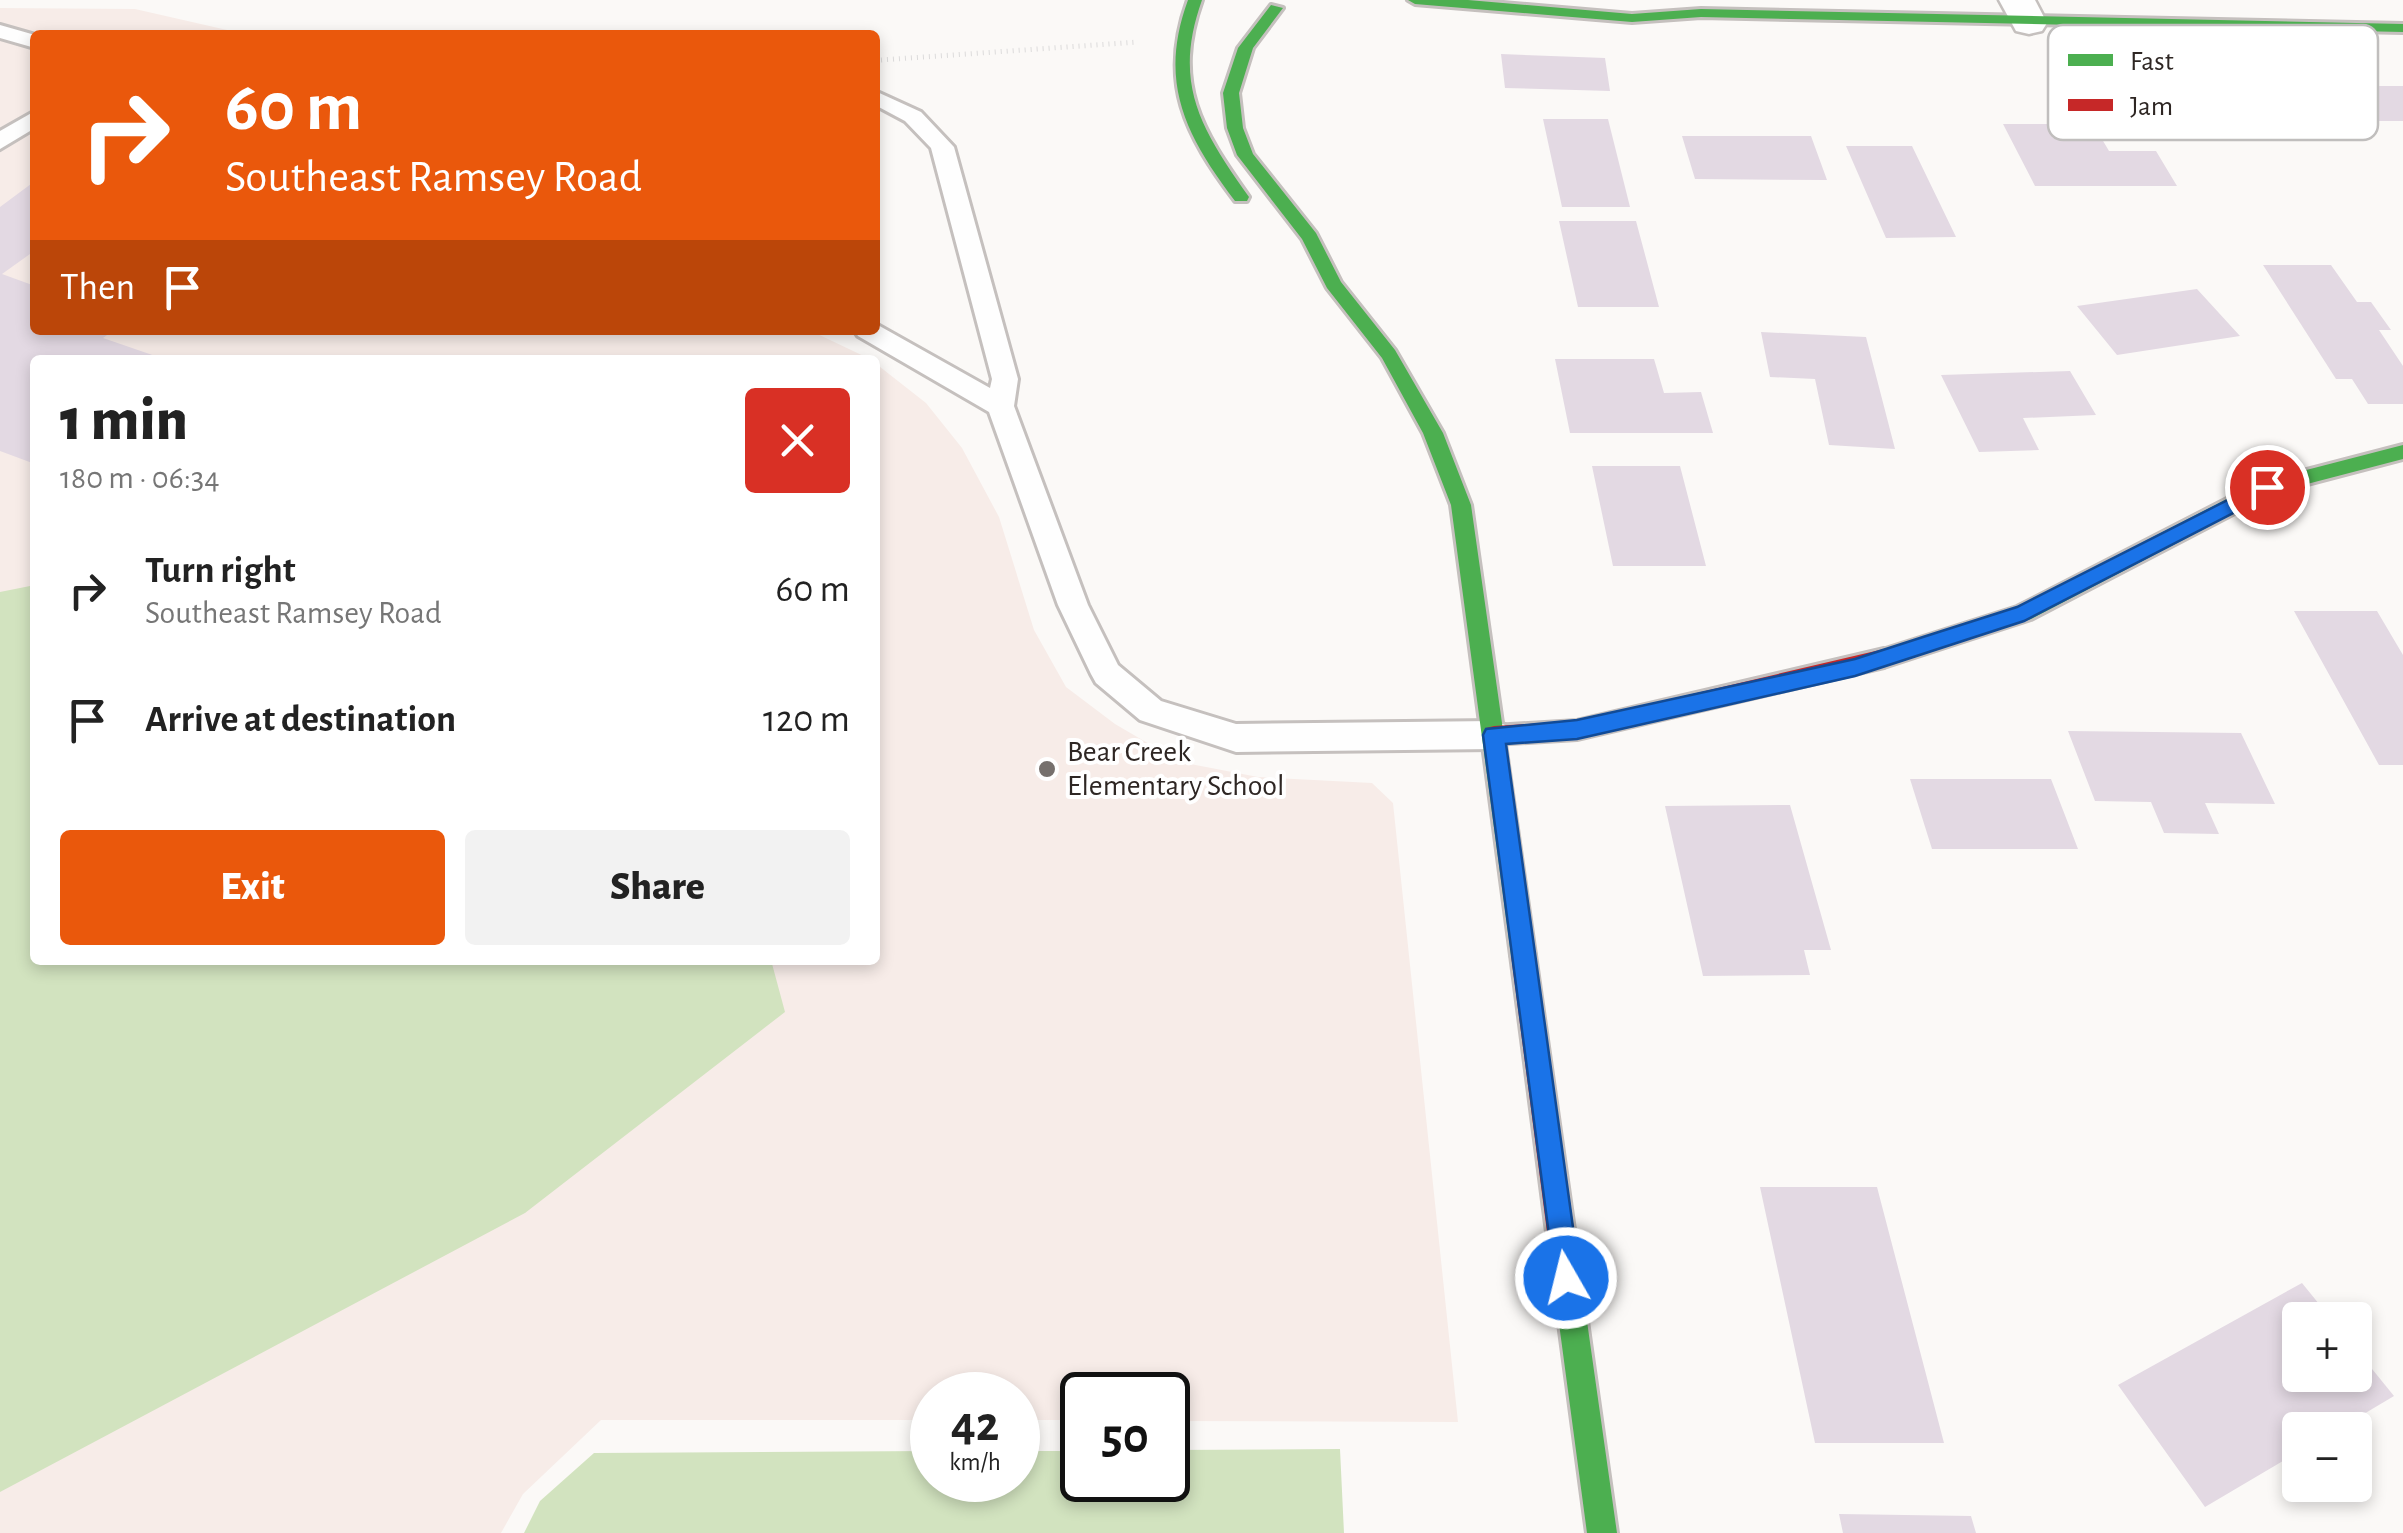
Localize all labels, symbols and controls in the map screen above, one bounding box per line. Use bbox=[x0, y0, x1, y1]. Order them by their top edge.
legend bbox=[2048, 25, 2378, 140]
text: Fast bbox=[2130, 48, 2174, 76]
icon: right bbox=[60, 70, 190, 200]
text: 60 m bbox=[225, 73, 362, 143]
text: Jam bbox=[2130, 93, 2173, 121]
text: Southeast Ramsey Road bbox=[225, 155, 642, 200]
icon: arrive bbox=[155, 260, 210, 315]
text: Then bbox=[60, 269, 135, 307]
button: close bbox=[745, 388, 850, 493]
text: 1 min bbox=[60, 391, 188, 451]
pin bbox=[2225, 445, 2310, 530]
icon: arrive bbox=[2240, 460, 2295, 515]
text: 180 m · 06:34 bbox=[60, 462, 220, 494]
text: Turn right bbox=[145, 552, 295, 590]
icon: right bbox=[60, 563, 115, 618]
text: 60 m bbox=[775, 571, 850, 609]
text: Southeast Ramsey Road bbox=[145, 597, 442, 629]
icon: arrive bbox=[60, 693, 115, 748]
text: Arrive at destination bbox=[145, 701, 456, 739]
text: 120 m bbox=[763, 701, 850, 739]
place label: Bear Creek Elementary School bbox=[1067, 737, 1285, 801]
marker: Bear Creek Elementary School bbox=[1036, 758, 1058, 780]
button: Exit bbox=[60, 830, 445, 945]
button: Share bbox=[465, 830, 850, 945]
position arrow bbox=[1514, 1226, 1618, 1330]
map controls bbox=[2282, 1302, 2372, 1502]
button: + bbox=[2282, 1302, 2372, 1392]
speed limit sign: 50 bbox=[1060, 1372, 1190, 1502]
text: 42 bbox=[951, 1400, 999, 1450]
button: − bbox=[2282, 1412, 2372, 1502]
text: km/h bbox=[949, 1450, 1001, 1475]

